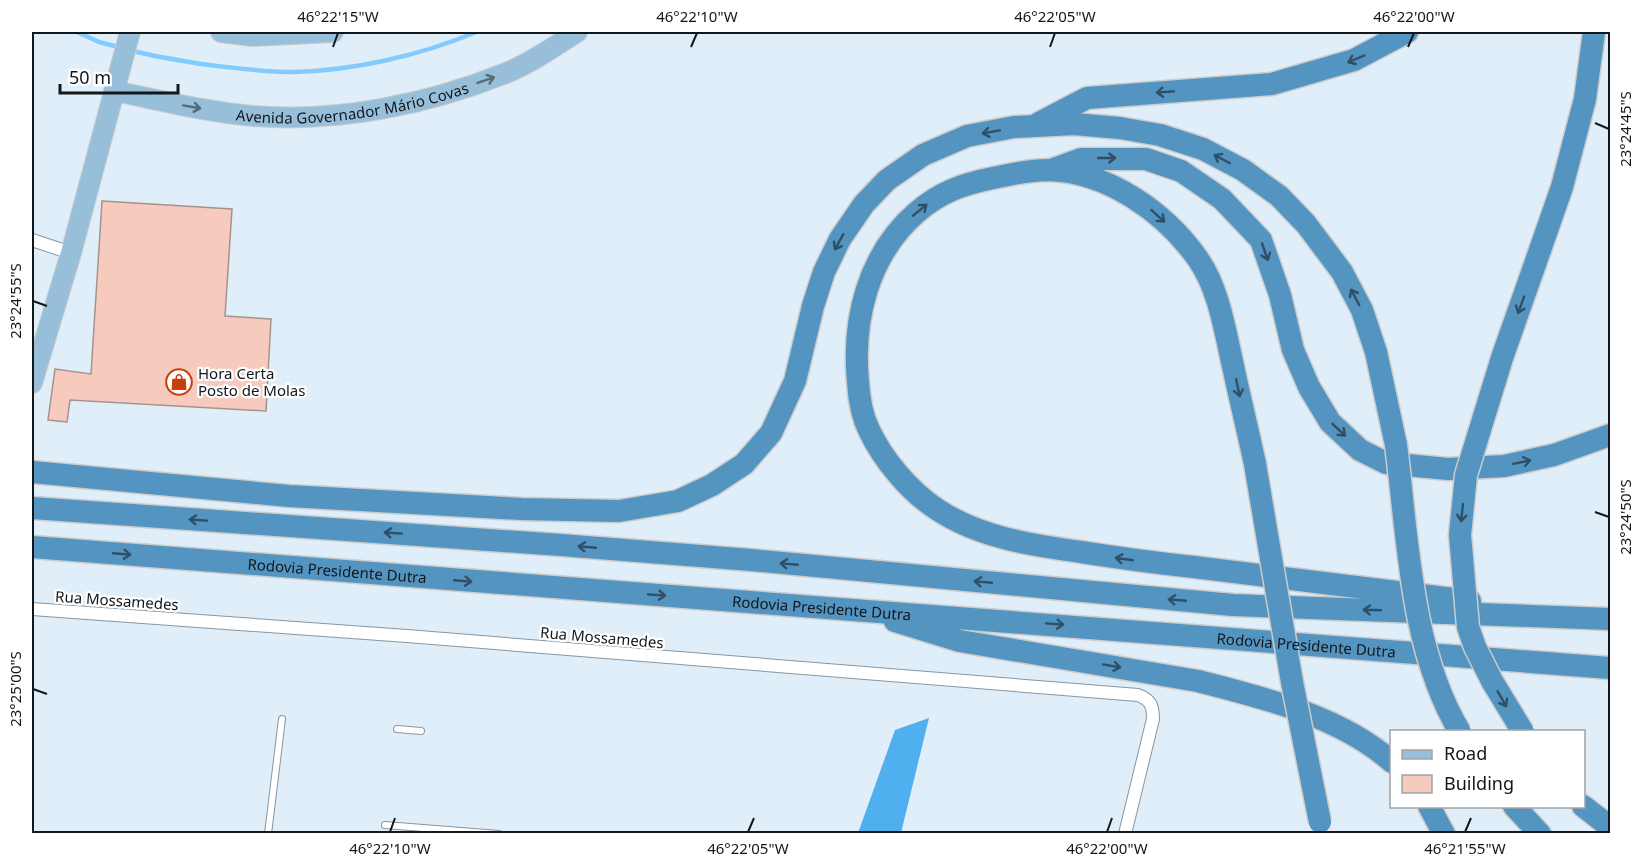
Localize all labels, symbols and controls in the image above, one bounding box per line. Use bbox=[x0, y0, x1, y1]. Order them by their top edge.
text: 46°22'15"W bbox=[297, 6, 379, 26]
text: 46°22'10"W bbox=[656, 6, 738, 26]
text: 46°22'05"W bbox=[1014, 6, 1096, 26]
text: 46°22'00"W bbox=[1373, 6, 1455, 26]
one-way arrow bbox=[1347, 54, 1365, 65]
scale bar bbox=[60, 57, 178, 95]
text: 50 m bbox=[69, 65, 111, 89]
one-way arrow bbox=[476, 73, 495, 84]
street label: Avenida Governador Mário Covas bbox=[235, 77, 471, 127]
one-way arrow bbox=[1155, 87, 1175, 98]
text: 23°24'45"S bbox=[1615, 91, 1635, 167]
one-way arrow bbox=[181, 102, 201, 113]
one-way arrow bbox=[982, 127, 1001, 138]
one-way arrow bbox=[1097, 152, 1117, 164]
one-way arrow bbox=[1214, 153, 1231, 165]
one-way arrow bbox=[912, 204, 928, 217]
one-way arrow bbox=[1150, 209, 1165, 223]
one-way arrow bbox=[833, 233, 845, 250]
one-way arrow bbox=[1261, 242, 1272, 261]
text: 23°24'55"S bbox=[5, 263, 25, 339]
one-way arrow bbox=[1349, 289, 1361, 306]
one-way arrow bbox=[1514, 295, 1525, 314]
place label: Hora Certa Posto de Molas bbox=[198, 363, 305, 400]
shop icon: Hora Certa Posto de Molas bbox=[164, 367, 194, 397]
one-way arrow bbox=[1233, 378, 1244, 398]
one-way arrow bbox=[1331, 423, 1346, 437]
one-way arrow bbox=[1512, 456, 1531, 467]
text: 23°24'50"S bbox=[1615, 479, 1635, 555]
one-way arrow bbox=[1457, 502, 1468, 522]
one-way arrow bbox=[189, 514, 209, 525]
one-way arrow bbox=[383, 527, 403, 538]
one-way arrow bbox=[578, 541, 598, 552]
one-way arrow bbox=[111, 549, 131, 560]
one-way arrow bbox=[1114, 553, 1134, 564]
street label: Rodovia Presidente Dutra bbox=[247, 554, 427, 587]
one-way arrow bbox=[780, 558, 799, 569]
one-way arrow bbox=[452, 575, 472, 586]
one-way arrow bbox=[974, 576, 994, 587]
street label: Rua Mossamedes bbox=[55, 586, 179, 614]
one-way arrow bbox=[647, 590, 667, 601]
street label: Rodovia Presidente Dutra bbox=[731, 591, 912, 624]
one-way arrow bbox=[1168, 594, 1188, 605]
one-way arrow bbox=[1362, 605, 1382, 616]
one-way arrow bbox=[1045, 619, 1065, 630]
street label: Rua Mossamedes bbox=[539, 622, 665, 652]
street label: Rodovia Presidente Dutra bbox=[1216, 628, 1397, 662]
text: 23°25'00"S bbox=[5, 651, 25, 727]
one-way arrow bbox=[1102, 661, 1121, 672]
one-way arrow bbox=[1496, 690, 1508, 707]
legend bbox=[1390, 730, 1585, 808]
text: Road bbox=[1444, 741, 1487, 765]
text: Building bbox=[1444, 771, 1514, 795]
text: 46°22'10"W bbox=[349, 838, 431, 858]
text: 46°22'05"W bbox=[707, 838, 789, 858]
text: 46°22'00"W bbox=[1066, 838, 1148, 858]
text: 46°21'55"W bbox=[1424, 838, 1506, 858]

